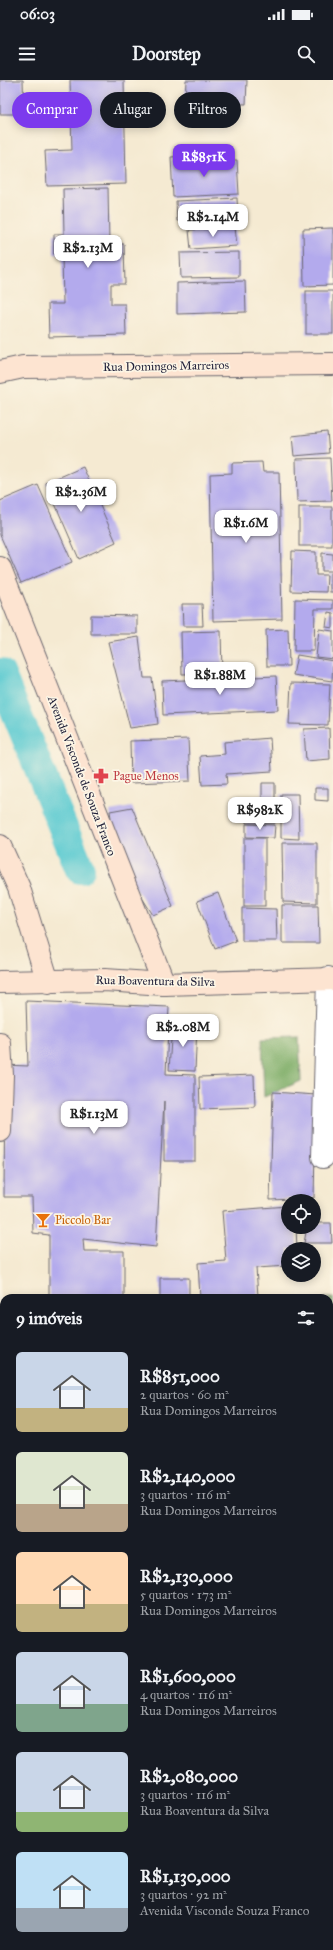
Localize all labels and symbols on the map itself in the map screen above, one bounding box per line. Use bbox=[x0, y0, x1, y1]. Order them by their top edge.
pin: R$851K bbox=[171, 144, 237, 178]
pin: R$2.14M bbox=[176, 204, 250, 238]
pin: R$2.13M bbox=[51, 235, 125, 269]
street label: Rua Domingos Marreiros bbox=[103, 358, 229, 375]
pin: R$2.36M bbox=[44, 479, 118, 513]
pin: R$1.6M bbox=[213, 510, 279, 544]
pin: R$1.88M bbox=[183, 662, 257, 696]
street label: Avenida Visconde de Souza Franco bbox=[45, 693, 119, 858]
pharmacy icon: Pague Menos bbox=[92, 767, 110, 785]
place label: Pague Menos bbox=[113, 769, 179, 784]
pin: R$982K bbox=[227, 797, 293, 831]
street label: Rua Boaventura da Silva bbox=[95, 973, 216, 989]
pin: R$2.08M bbox=[146, 1014, 220, 1048]
pin: R$1.13M bbox=[57, 1101, 131, 1135]
bar icon: Piccolo Bar bbox=[34, 1211, 52, 1229]
place label: Piccolo Bar bbox=[55, 1213, 111, 1227]

